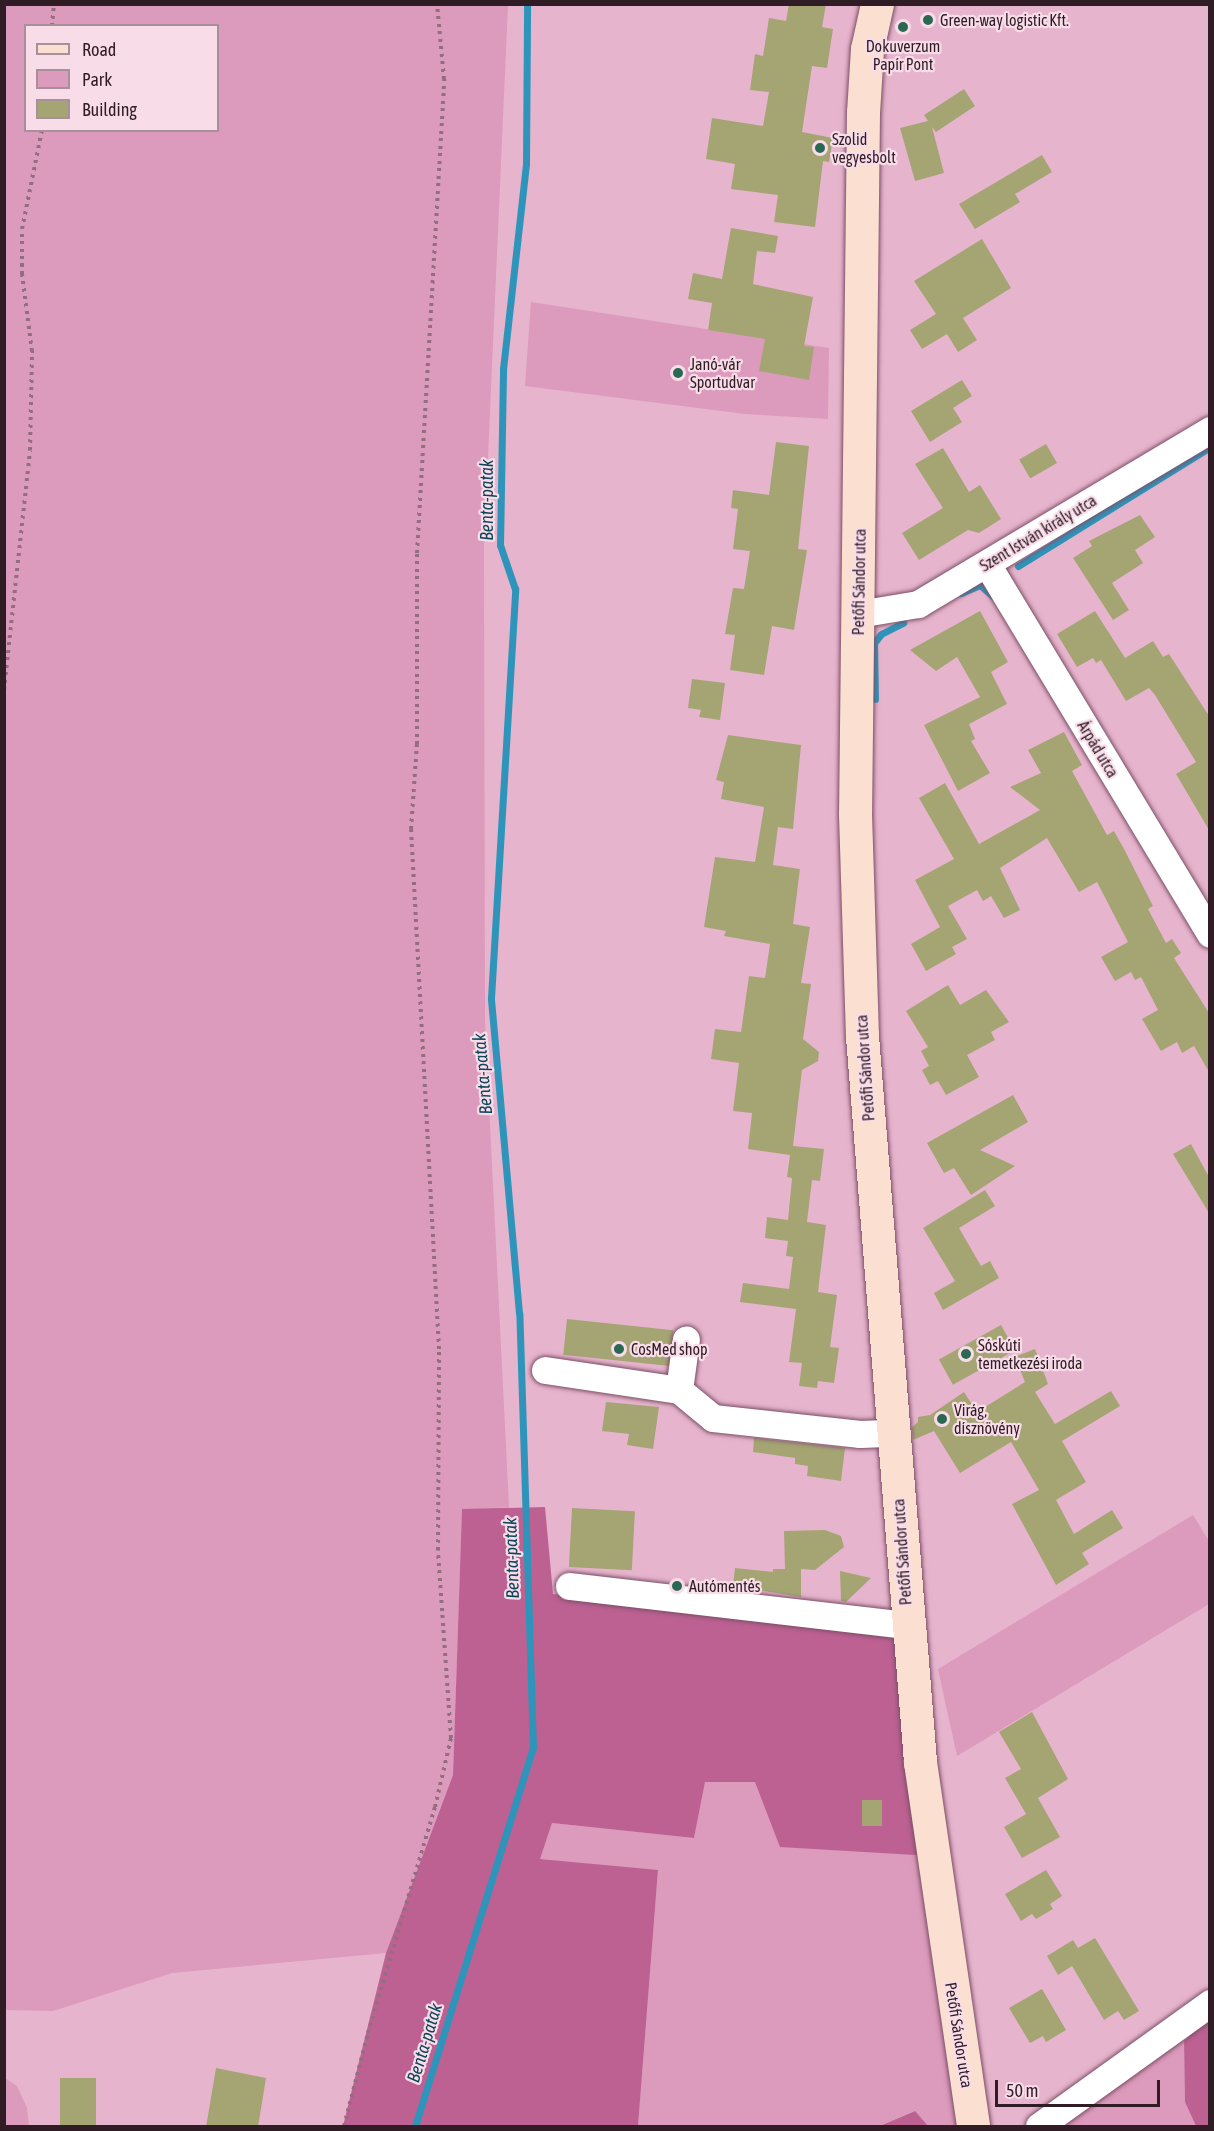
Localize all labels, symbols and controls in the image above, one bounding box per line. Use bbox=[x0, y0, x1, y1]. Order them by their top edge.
place label: Green-way logistic Kft. bbox=[940, 10, 1069, 30]
marker: Green-way logistic Kft. bbox=[921, 13, 935, 27]
marker: Dokuverzum Papír Pont bbox=[896, 20, 910, 34]
legend bbox=[24, 24, 219, 132]
place label: Dokuverzum Papír Pont bbox=[866, 36, 940, 74]
text: Road bbox=[82, 39, 116, 60]
text: Park bbox=[82, 69, 112, 90]
text: Building bbox=[82, 99, 137, 120]
place label: Szolid vegyesbolt bbox=[832, 129, 896, 167]
marker: Szolid vegyesbolt bbox=[813, 141, 827, 155]
place label: Janó-vár Sportudvar bbox=[690, 354, 755, 392]
marker: Janó-vár Sportudvar bbox=[671, 366, 685, 380]
water label: Benta-patak bbox=[476, 459, 498, 541]
street label: Szent István király utca bbox=[976, 491, 1100, 575]
street label: Petőfi Sándor utca bbox=[848, 529, 870, 635]
street label: Árpád utca bbox=[1074, 717, 1122, 781]
street label: Petőfi Sándor utca bbox=[852, 1014, 878, 1122]
water label: Benta-patak bbox=[469, 1032, 497, 1116]
place label: Sóskúti temetkezési iroda bbox=[978, 1335, 1082, 1373]
place label: CosMed shop bbox=[631, 1339, 708, 1359]
marker: CosMed shop bbox=[612, 1342, 626, 1356]
marker: Sóskúti temetkezési iroda bbox=[959, 1347, 973, 1361]
place label: Virág, dísznövény bbox=[954, 1400, 1020, 1438]
marker: Virág, dísznövény bbox=[935, 1412, 949, 1426]
street label: Petőfi Sándor utca bbox=[889, 1498, 915, 1606]
water label: Benta-patak bbox=[500, 1517, 524, 1599]
place label: Autómentés bbox=[689, 1576, 760, 1596]
marker: Autómentés bbox=[670, 1579, 684, 1593]
street label: Petőfi Sándor utca bbox=[941, 1981, 977, 2089]
water label: Benta-patak bbox=[403, 2001, 447, 2085]
scale bar bbox=[998, 2068, 1163, 2106]
text: 50 m bbox=[1006, 2080, 1038, 2101]

